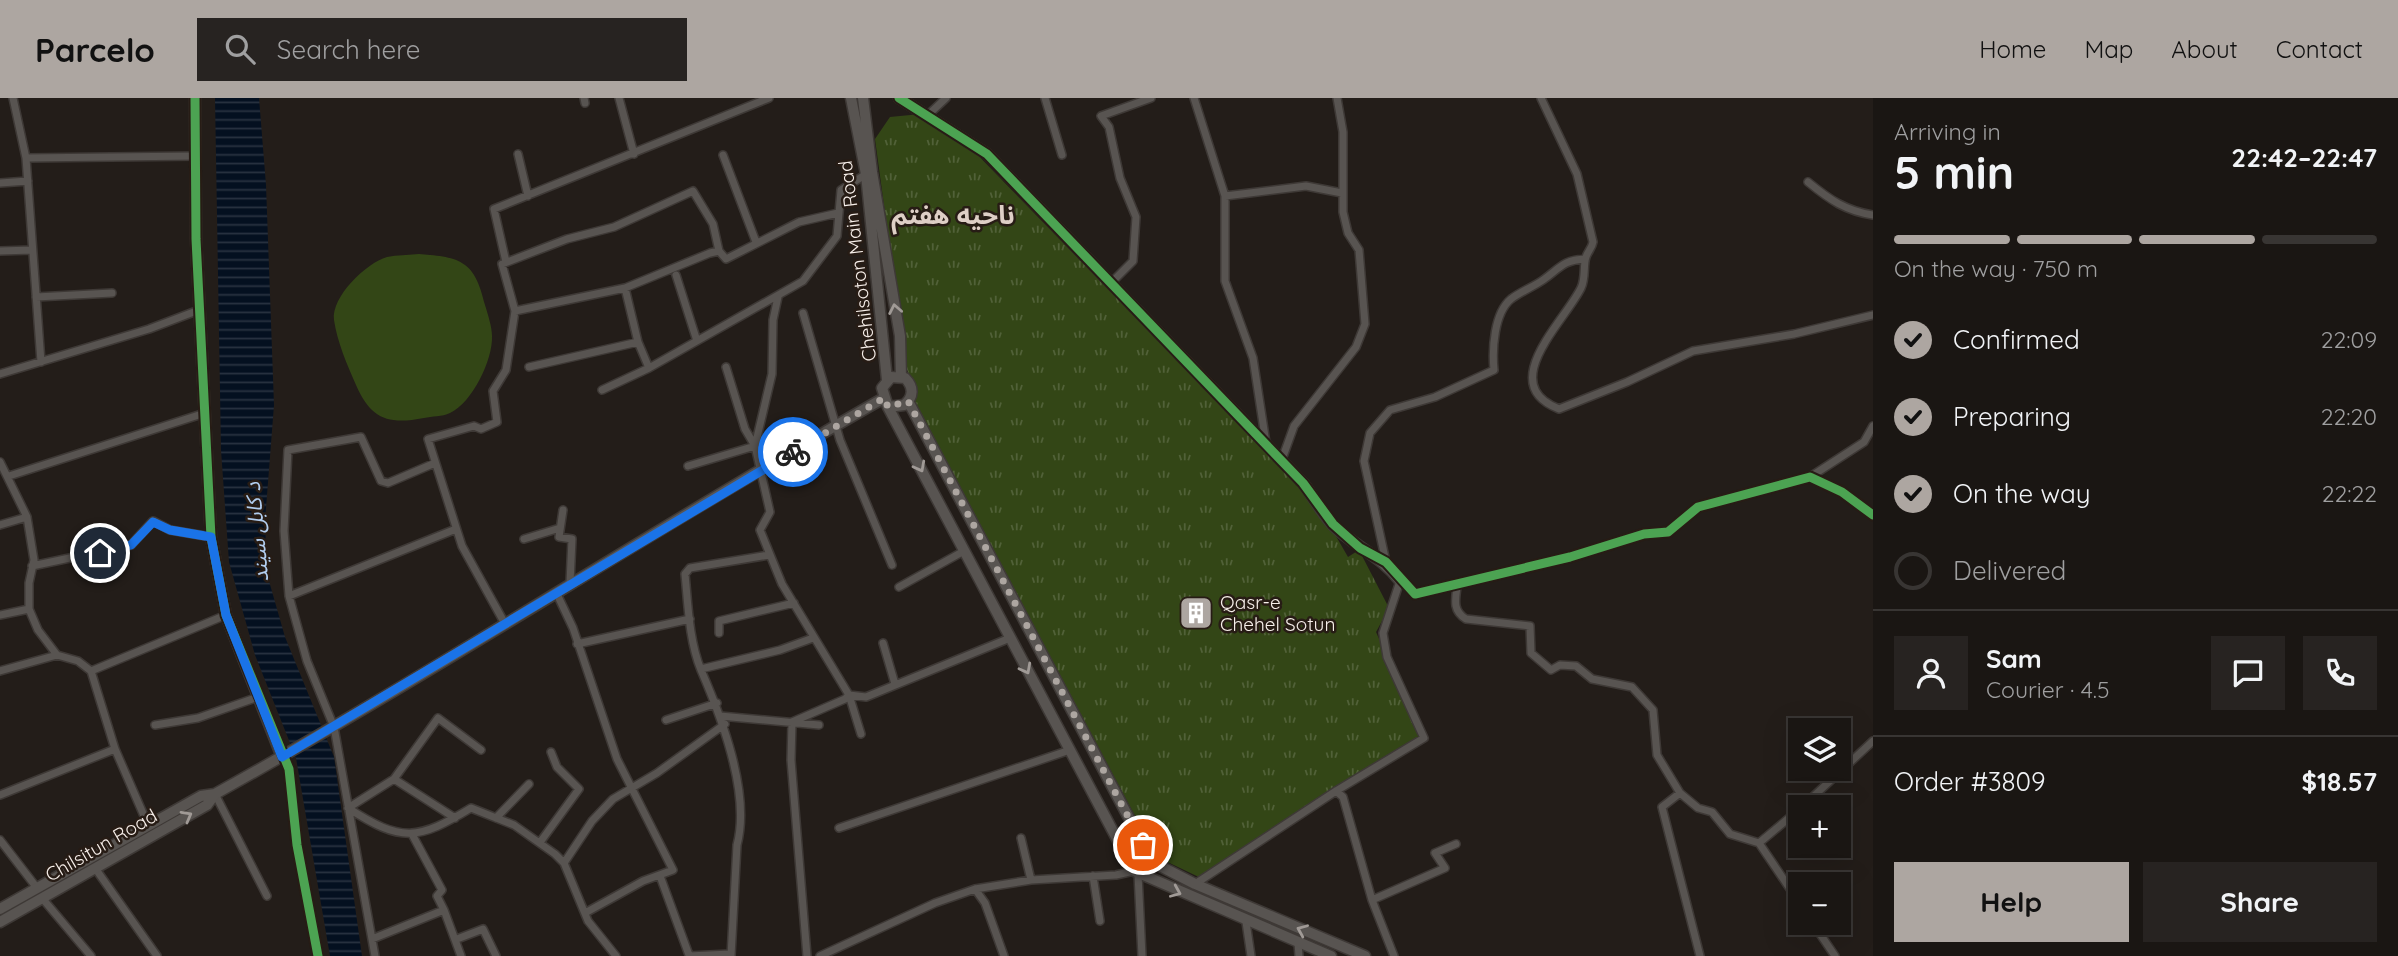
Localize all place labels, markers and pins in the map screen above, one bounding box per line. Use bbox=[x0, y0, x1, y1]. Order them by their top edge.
pin bbox=[70, 523, 130, 583]
place label: Qasr-e Chehel Sotun bbox=[1220, 590, 1335, 636]
building icon: Qasr-e Chehel Sotun bbox=[1177, 594, 1215, 632]
pin bbox=[1113, 815, 1173, 875]

